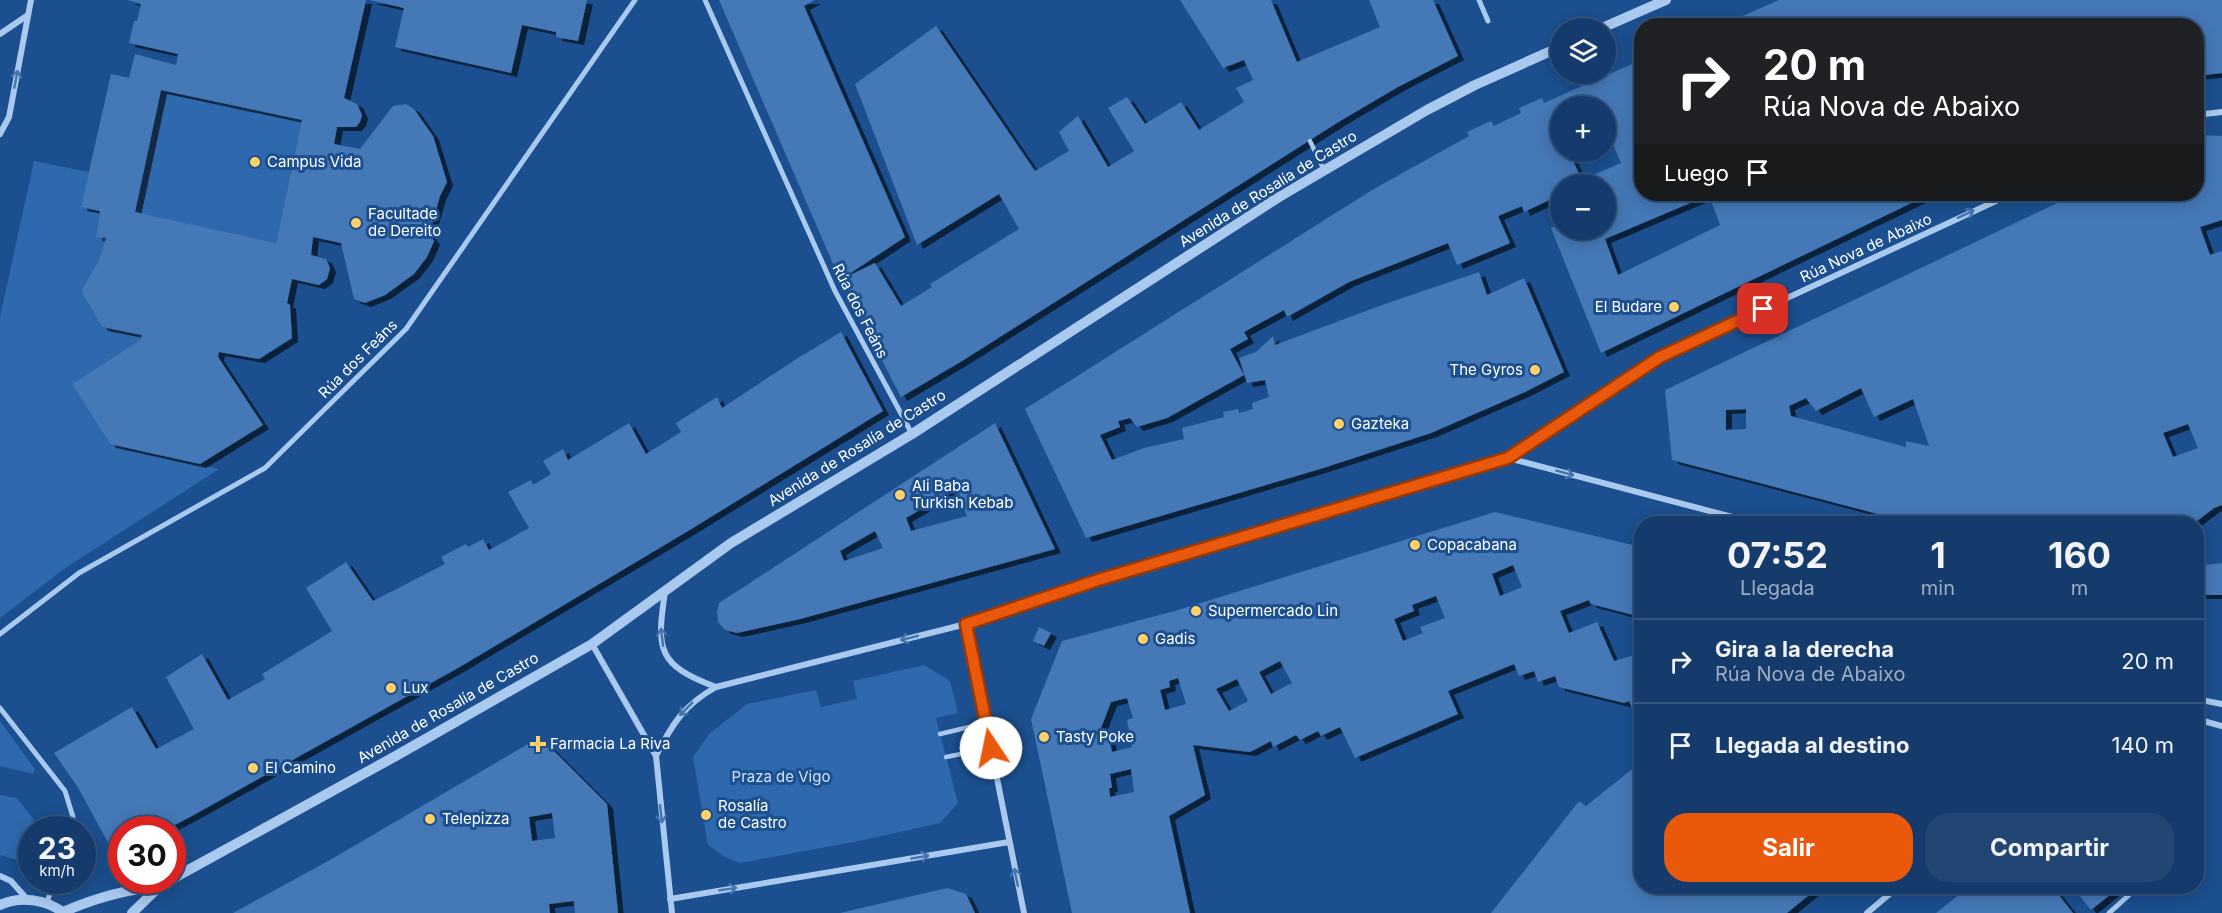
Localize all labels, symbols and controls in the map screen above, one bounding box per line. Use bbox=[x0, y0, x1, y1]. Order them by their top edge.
map controls bbox=[1550, 18, 1616, 240]
button: layers bbox=[1550, 18, 1616, 84]
text: 20 m bbox=[1763, 39, 1866, 90]
icon: right bbox=[1664, 42, 1742, 120]
one-way arrow bbox=[11, 69, 22, 89]
text: Rúa Nova de Abaixo bbox=[1763, 90, 2020, 123]
button: + bbox=[1550, 96, 1616, 162]
street label: Avenida de Rosalía de Castro bbox=[1175, 126, 1360, 251]
place label: Campus Vida bbox=[267, 152, 361, 171]
marker: Campus Vida bbox=[248, 155, 262, 169]
icon: arrive bbox=[1741, 156, 1774, 189]
text: Luego bbox=[1664, 160, 1729, 186]
button: − bbox=[1550, 174, 1616, 240]
place label: Facultade de Dereito bbox=[368, 204, 441, 240]
one-way arrow bbox=[1957, 208, 1975, 220]
street label: Rúa Nova de Abaixo bbox=[1797, 209, 1935, 286]
marker: Facultade de Dereito bbox=[349, 216, 363, 230]
street label: Rúa dos Feáns bbox=[828, 260, 893, 361]
pin bbox=[1737, 283, 1788, 334]
icon: arrive bbox=[1746, 292, 1779, 325]
place label: El Budare bbox=[1595, 297, 1662, 316]
marker: El Budare bbox=[1667, 300, 1681, 314]
street label: Rúa dos Feáns bbox=[314, 315, 401, 402]
place label: The Gyros bbox=[1450, 360, 1523, 379]
marker: The Gyros bbox=[1528, 363, 1542, 377]
street label: Avenida de Rosalía de Castro bbox=[764, 385, 949, 510]
place label: Gazteka bbox=[1351, 414, 1409, 433]
marker: Gazteka bbox=[1332, 417, 1346, 431]
one-way arrow bbox=[1555, 467, 1574, 479]
place label: Ali Baba Turkish Kebab bbox=[912, 476, 1013, 512]
marker: Ali Baba Turkish Kebab bbox=[893, 488, 907, 502]
text: 07:52 bbox=[1727, 533, 1828, 577]
text: 1 bbox=[1930, 533, 1946, 577]
text: 160 bbox=[2048, 533, 2111, 577]
place label: Copacabana bbox=[1427, 535, 1517, 554]
marker: Copacabana bbox=[1408, 538, 1422, 552]
text: Llegada bbox=[1740, 576, 1815, 600]
text: min bbox=[1921, 576, 1955, 600]
text: m bbox=[2071, 576, 2088, 600]
place label: Supermercado Lin bbox=[1208, 601, 1338, 620]
marker: Supermercado Lin bbox=[1189, 604, 1203, 618]
one-way arrow bbox=[657, 628, 668, 647]
place label: Gadis bbox=[1155, 629, 1195, 648]
one-way arrow bbox=[900, 632, 919, 644]
marker: Gadis bbox=[1136, 632, 1150, 646]
text: Gira a la derecha bbox=[1715, 636, 1894, 662]
icon: right bbox=[1664, 645, 1697, 678]
street label: Avenida de Rosalía de Castro bbox=[354, 648, 542, 767]
text: 20 m bbox=[2121, 648, 2174, 674]
text: Rúa Nova de Abaixo bbox=[1715, 662, 1906, 686]
place label: Lux bbox=[403, 678, 429, 697]
marker: Lux bbox=[384, 681, 398, 695]
one-way arrow bbox=[678, 702, 693, 717]
position arrow bbox=[959, 716, 1023, 780]
place label: Tasty Poke bbox=[1056, 727, 1134, 746]
icon: arrive bbox=[1664, 729, 1697, 762]
marker: Tasty Poke bbox=[1037, 730, 1051, 744]
text: Llegada al destino bbox=[1715, 732, 1909, 758]
text: 140 m bbox=[2112, 732, 2174, 758]
place label: Farmacia La Riva bbox=[550, 734, 670, 753]
marker: Farmacia La Riva bbox=[531, 737, 545, 751]
place label: El Camino bbox=[265, 758, 336, 777]
marker: El Camino bbox=[246, 761, 260, 775]
park label: Praza de Vigo bbox=[732, 767, 830, 786]
place label: Rosalía de Castro bbox=[718, 796, 787, 832]
one-way arrow bbox=[656, 804, 667, 823]
marker: Rosalía de Castro bbox=[699, 808, 713, 822]
place label: Telepizza bbox=[442, 809, 509, 828]
marker: Telepizza bbox=[423, 812, 437, 826]
button: Salir bbox=[1664, 813, 1913, 882]
button: Compartir bbox=[1925, 813, 2174, 882]
speed limit sign: 30 bbox=[108, 816, 186, 894]
text: 23 bbox=[38, 830, 76, 866]
one-way arrow bbox=[910, 851, 930, 862]
text: km/h bbox=[39, 861, 75, 880]
one-way arrow bbox=[1010, 868, 1022, 887]
one-way arrow bbox=[718, 883, 737, 894]

